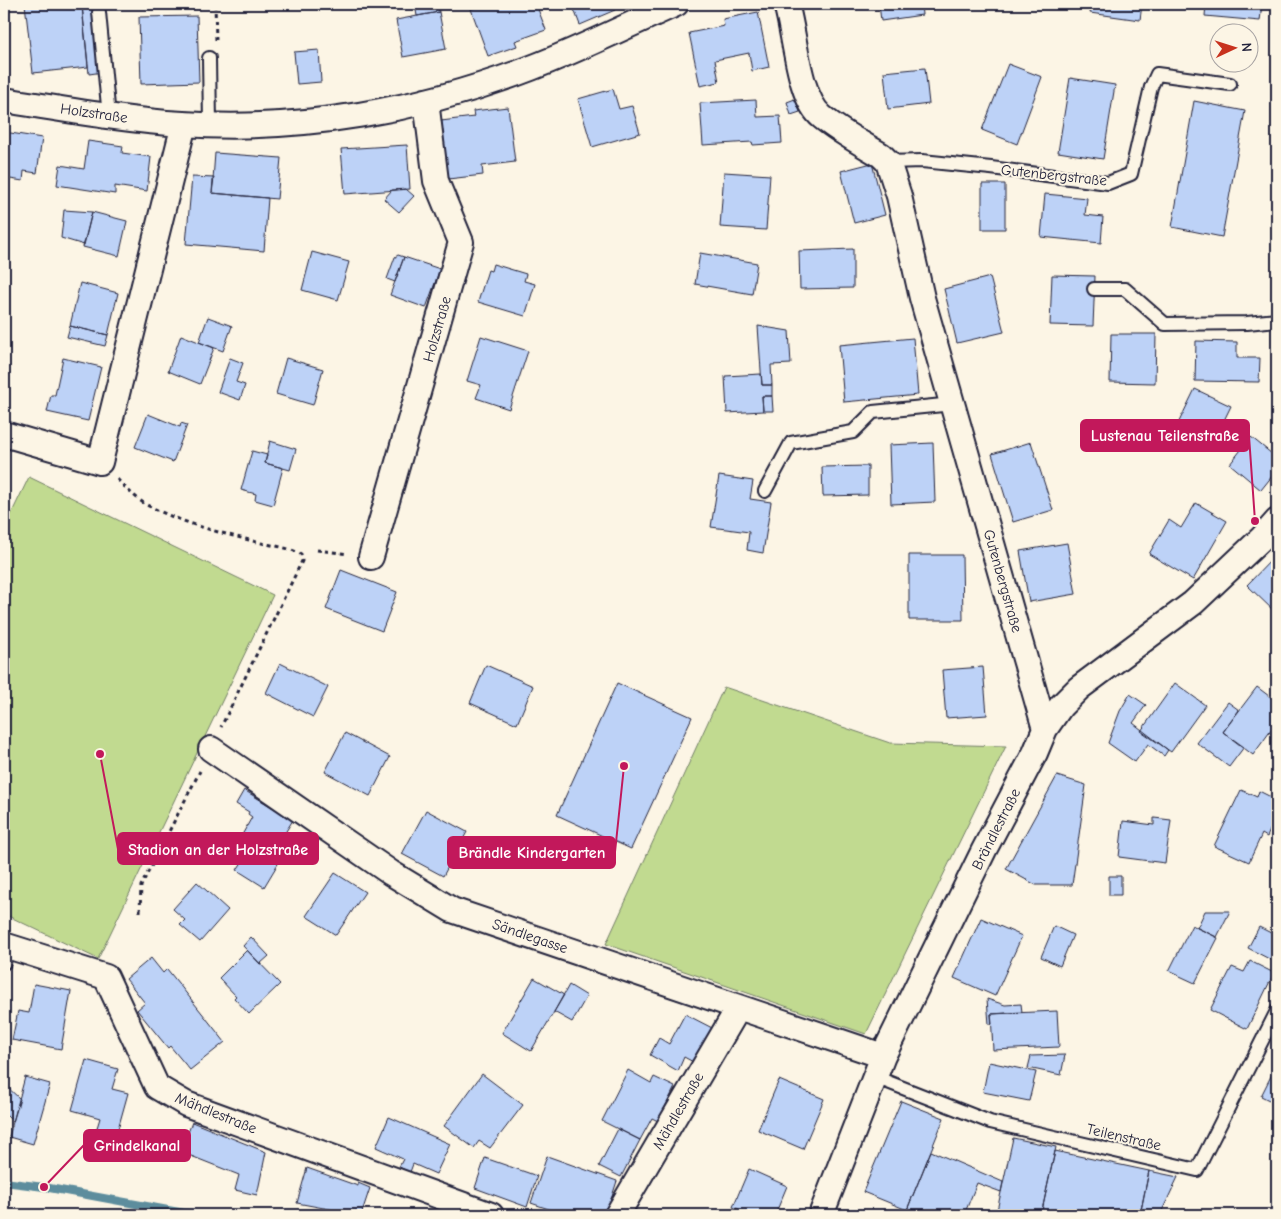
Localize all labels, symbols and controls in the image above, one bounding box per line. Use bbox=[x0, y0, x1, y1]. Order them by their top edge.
north arrow bbox=[1208, 22, 1258, 72]
text: N bbox=[1238, 42, 1255, 52]
street label: Holzstraße bbox=[59, 99, 129, 127]
street label: Gutenbergstraße bbox=[1000, 160, 1108, 190]
street label: Holzstraße bbox=[419, 293, 455, 364]
callout: Lustenau Teilenstraße bbox=[1081, 420, 1249, 451]
text: Lustenau Teilenstraße bbox=[1091, 427, 1239, 445]
street label: Gutenbergstraße bbox=[980, 527, 1026, 635]
street label: Brändlestraße bbox=[968, 785, 1024, 873]
callout: Stadion an der Holzstraße bbox=[118, 833, 318, 864]
callout: Brändle Kindergarten bbox=[448, 837, 615, 868]
text: Stadion an der Holzstraße bbox=[128, 841, 308, 859]
text: Brändle Kindergarten bbox=[459, 844, 605, 862]
street label: Sändlegasse bbox=[490, 915, 571, 957]
street label: Mähdlestraße bbox=[649, 1069, 708, 1153]
street label: Mähdlestraße bbox=[173, 1088, 260, 1138]
street label: Teilenstraße bbox=[1085, 1120, 1164, 1154]
callout: Grindelkanal bbox=[84, 1130, 190, 1161]
text: Grindelkanal bbox=[94, 1137, 180, 1155]

